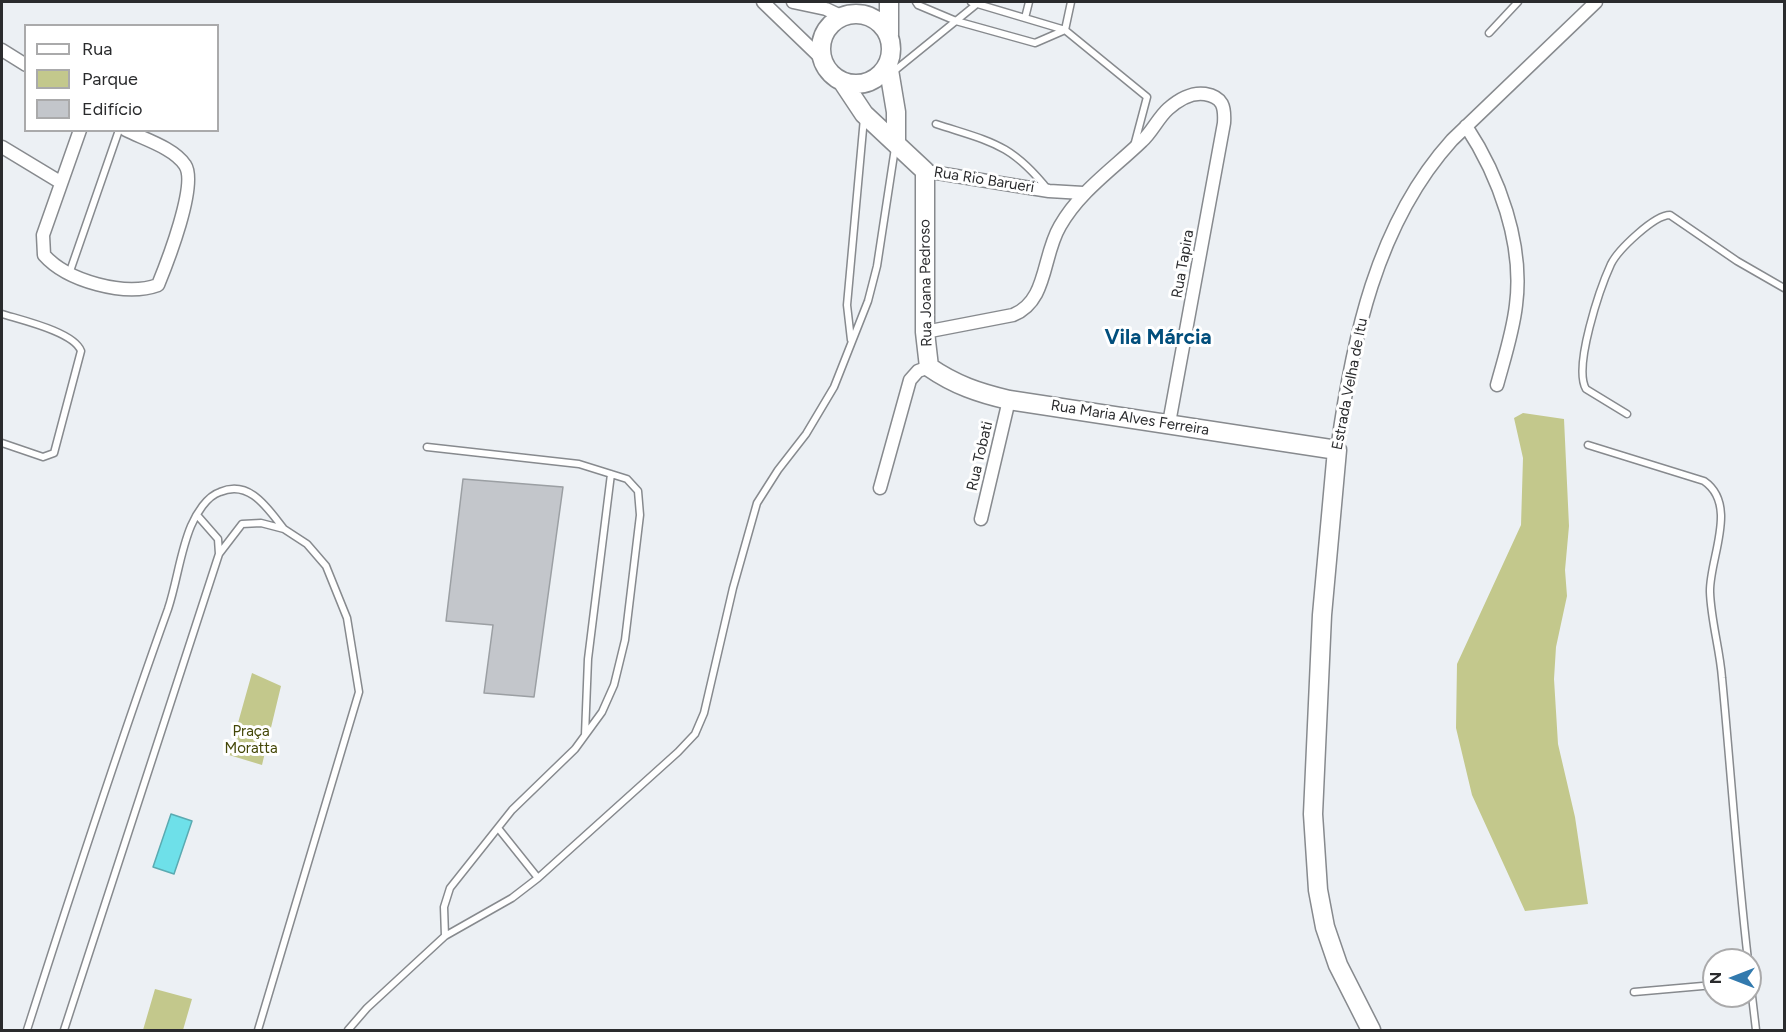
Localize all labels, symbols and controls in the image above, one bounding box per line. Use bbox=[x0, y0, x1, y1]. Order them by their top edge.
legend bbox=[24, 24, 219, 132]
text: Rua bbox=[82, 38, 113, 60]
text: Parque bbox=[82, 68, 138, 90]
text: Edifício bbox=[82, 98, 143, 120]
street label: Rua Rio Barueri bbox=[933, 163, 1035, 197]
street label: Rua Joana Pedroso bbox=[916, 219, 936, 347]
street label: Rua Tapira bbox=[1168, 228, 1198, 300]
street label: Estrada Velha de Itu bbox=[1328, 316, 1372, 452]
district label: Vila Márcia bbox=[1104, 325, 1212, 351]
street label: Rua Maria Alves Ferreira bbox=[1050, 397, 1210, 439]
street label: Rua Tobati bbox=[963, 420, 997, 492]
park label: Praça Moratta bbox=[224, 723, 278, 758]
north arrow bbox=[1702, 948, 1762, 1008]
text: N bbox=[1706, 972, 1725, 984]

